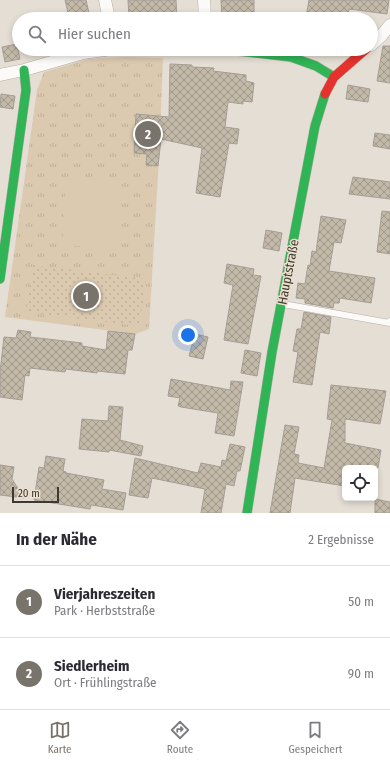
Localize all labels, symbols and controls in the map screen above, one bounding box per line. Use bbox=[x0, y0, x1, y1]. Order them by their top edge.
search box bbox=[12, 12, 378, 56]
icon: search bbox=[26, 23, 48, 45]
text: Hier suchen bbox=[58, 25, 131, 43]
pin: 2 bbox=[135, 119, 161, 149]
street label: Hauptstraße bbox=[274, 238, 302, 306]
pin: 1 bbox=[73, 281, 99, 311]
your location bbox=[178, 325, 198, 345]
map controls bbox=[342, 465, 378, 501]
button: locate bbox=[342, 465, 378, 501]
scale bar bbox=[12, 485, 59, 504]
text: 20 m bbox=[18, 487, 40, 500]
text: In der Nähe bbox=[16, 529, 97, 550]
text: 2 Ergebnisse bbox=[308, 532, 374, 547]
text: Vierjahreszeiten bbox=[54, 585, 155, 603]
text: 1 bbox=[26, 594, 32, 609]
text: 50 m bbox=[348, 594, 374, 609]
text: Park · Herbststraße bbox=[54, 603, 155, 618]
text: Siedlerheim bbox=[54, 657, 129, 675]
text: 2 bbox=[26, 666, 32, 681]
text: 90 m bbox=[348, 666, 374, 681]
text: Ort · Frühlingstraße bbox=[54, 675, 157, 690]
tab: Karte bbox=[48, 719, 72, 756]
tab: Route bbox=[167, 719, 193, 756]
tab: Gespeichert bbox=[288, 719, 342, 756]

